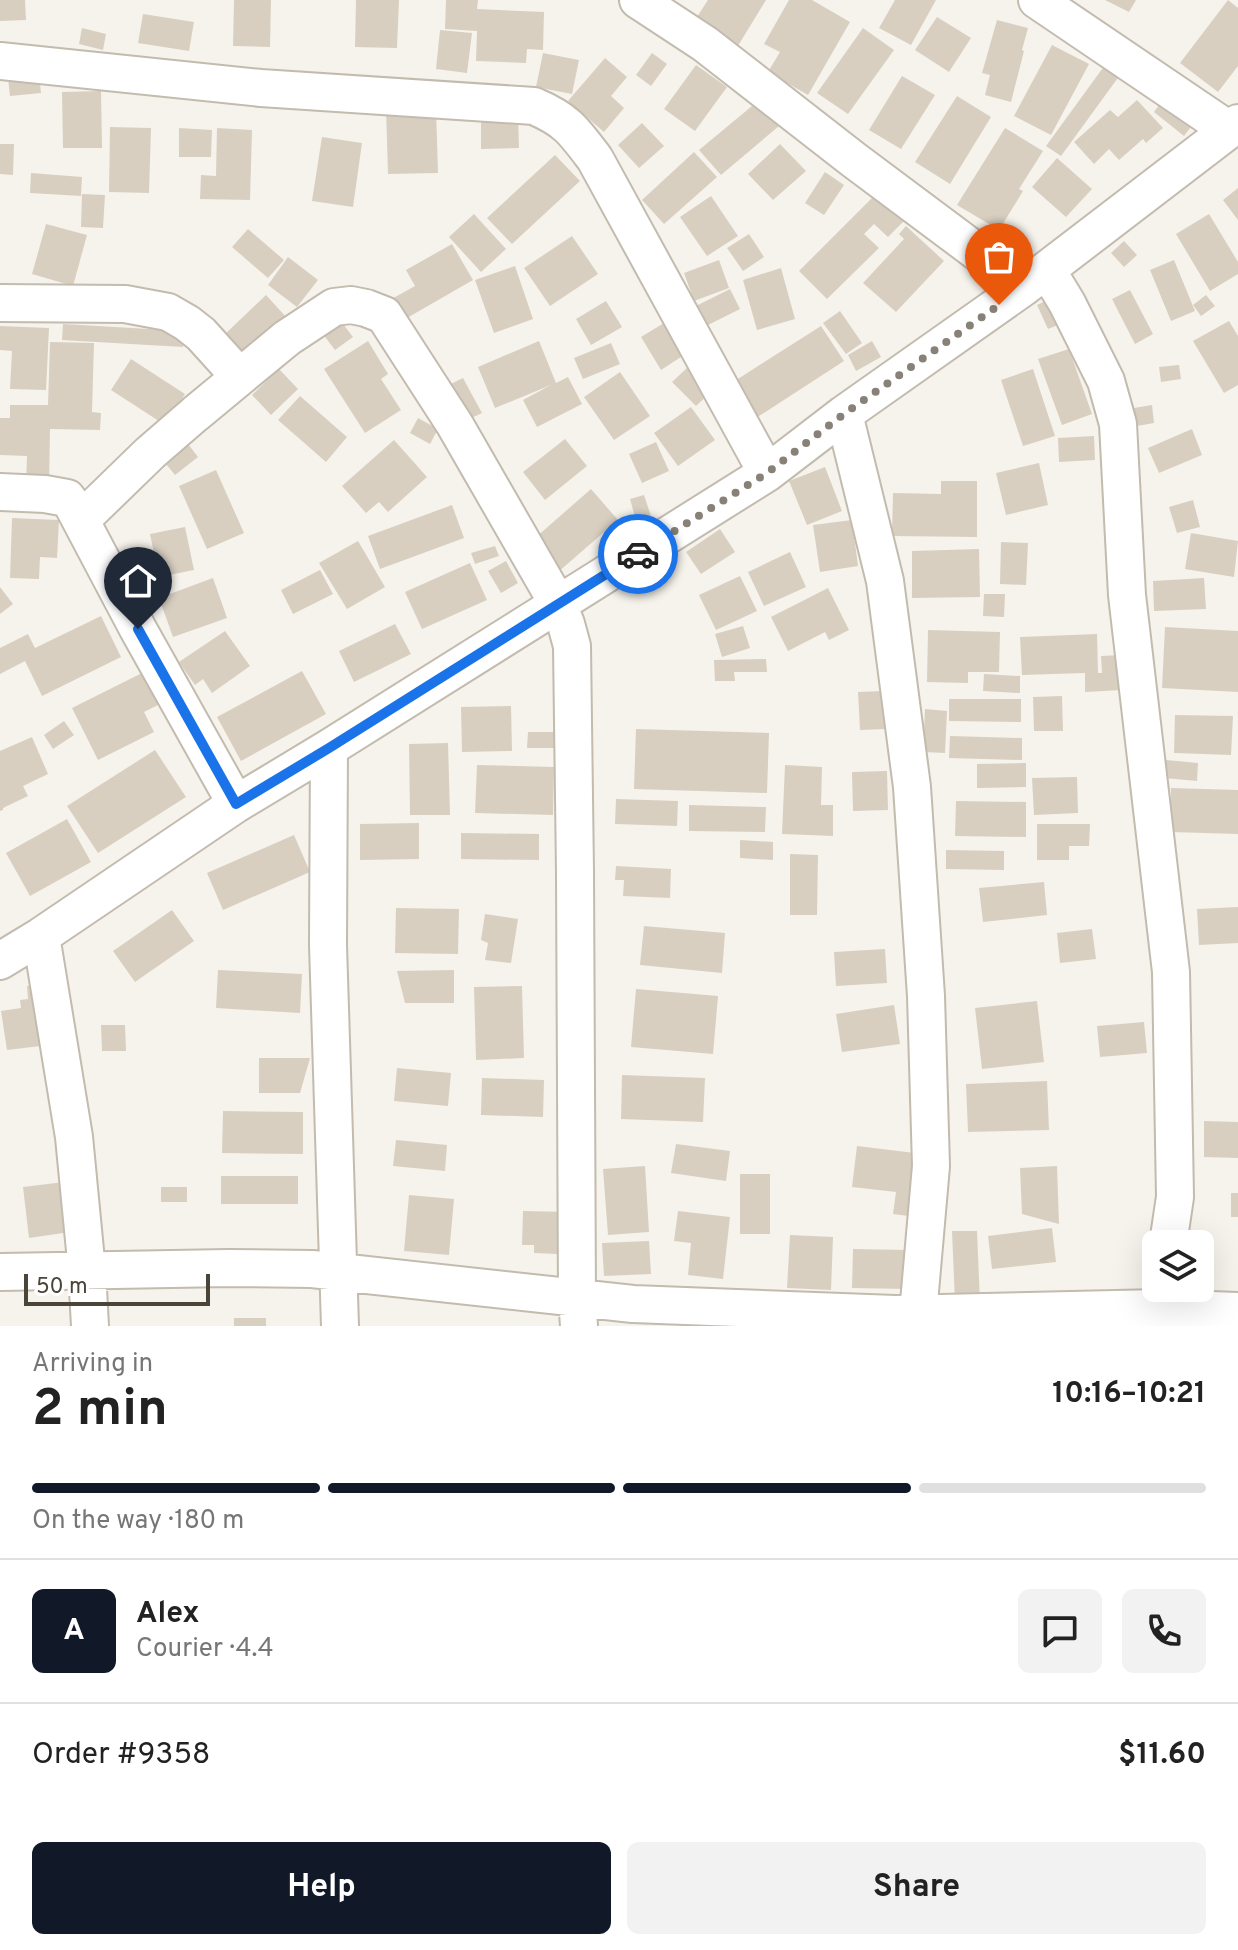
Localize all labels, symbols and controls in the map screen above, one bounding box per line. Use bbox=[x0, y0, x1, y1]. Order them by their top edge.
pin bbox=[965, 223, 1033, 305]
icon: bag bbox=[977, 235, 1021, 279]
courier bbox=[598, 514, 678, 594]
icon: car bbox=[616, 532, 660, 576]
pin bbox=[104, 547, 172, 629]
icon: home bbox=[116, 559, 160, 603]
map controls bbox=[1142, 1230, 1214, 1302]
button: layers bbox=[1142, 1230, 1214, 1302]
scale bar bbox=[24, 1270, 210, 1306]
text: 50 m bbox=[36, 1274, 88, 1301]
text: Arriving in bbox=[32, 1348, 153, 1381]
text: 10:16–10:21 bbox=[1052, 1376, 1206, 1413]
text: 2 min bbox=[32, 1378, 168, 1444]
text: On the way · 180 m bbox=[32, 1505, 244, 1538]
button: chat bbox=[1018, 1589, 1102, 1673]
button: phone bbox=[1122, 1589, 1206, 1673]
text: Alex bbox=[136, 1596, 200, 1633]
text: A bbox=[63, 1613, 85, 1650]
text: Courier · 4.4 bbox=[136, 1633, 274, 1666]
text: Order #9358 bbox=[32, 1737, 210, 1774]
text: $11.60 bbox=[1118, 1737, 1206, 1774]
button: Help bbox=[32, 1842, 611, 1934]
button: Share bbox=[627, 1842, 1206, 1934]

